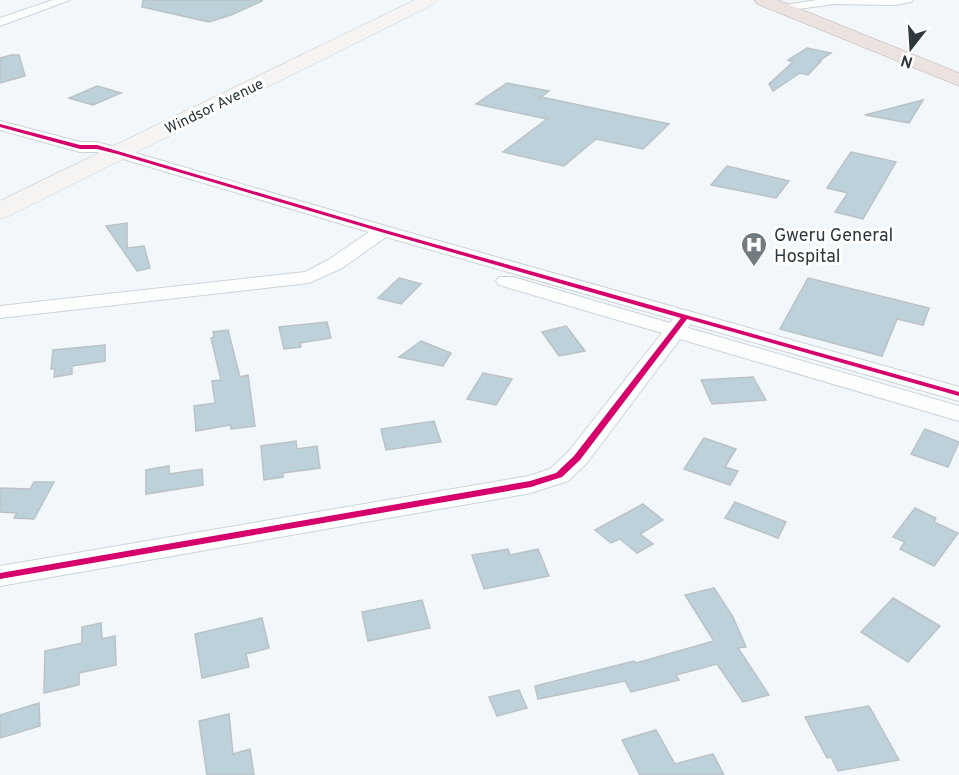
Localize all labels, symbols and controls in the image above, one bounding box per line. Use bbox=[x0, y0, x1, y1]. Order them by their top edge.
north arrow bbox=[881, 18, 941, 78]
text: N bbox=[899, 49, 916, 72]
street label: Windsor Avenue bbox=[162, 75, 267, 139]
place label: Gweru General Hospital bbox=[774, 225, 893, 269]
hospital icon: Gweru General Hospital bbox=[739, 230, 769, 268]

